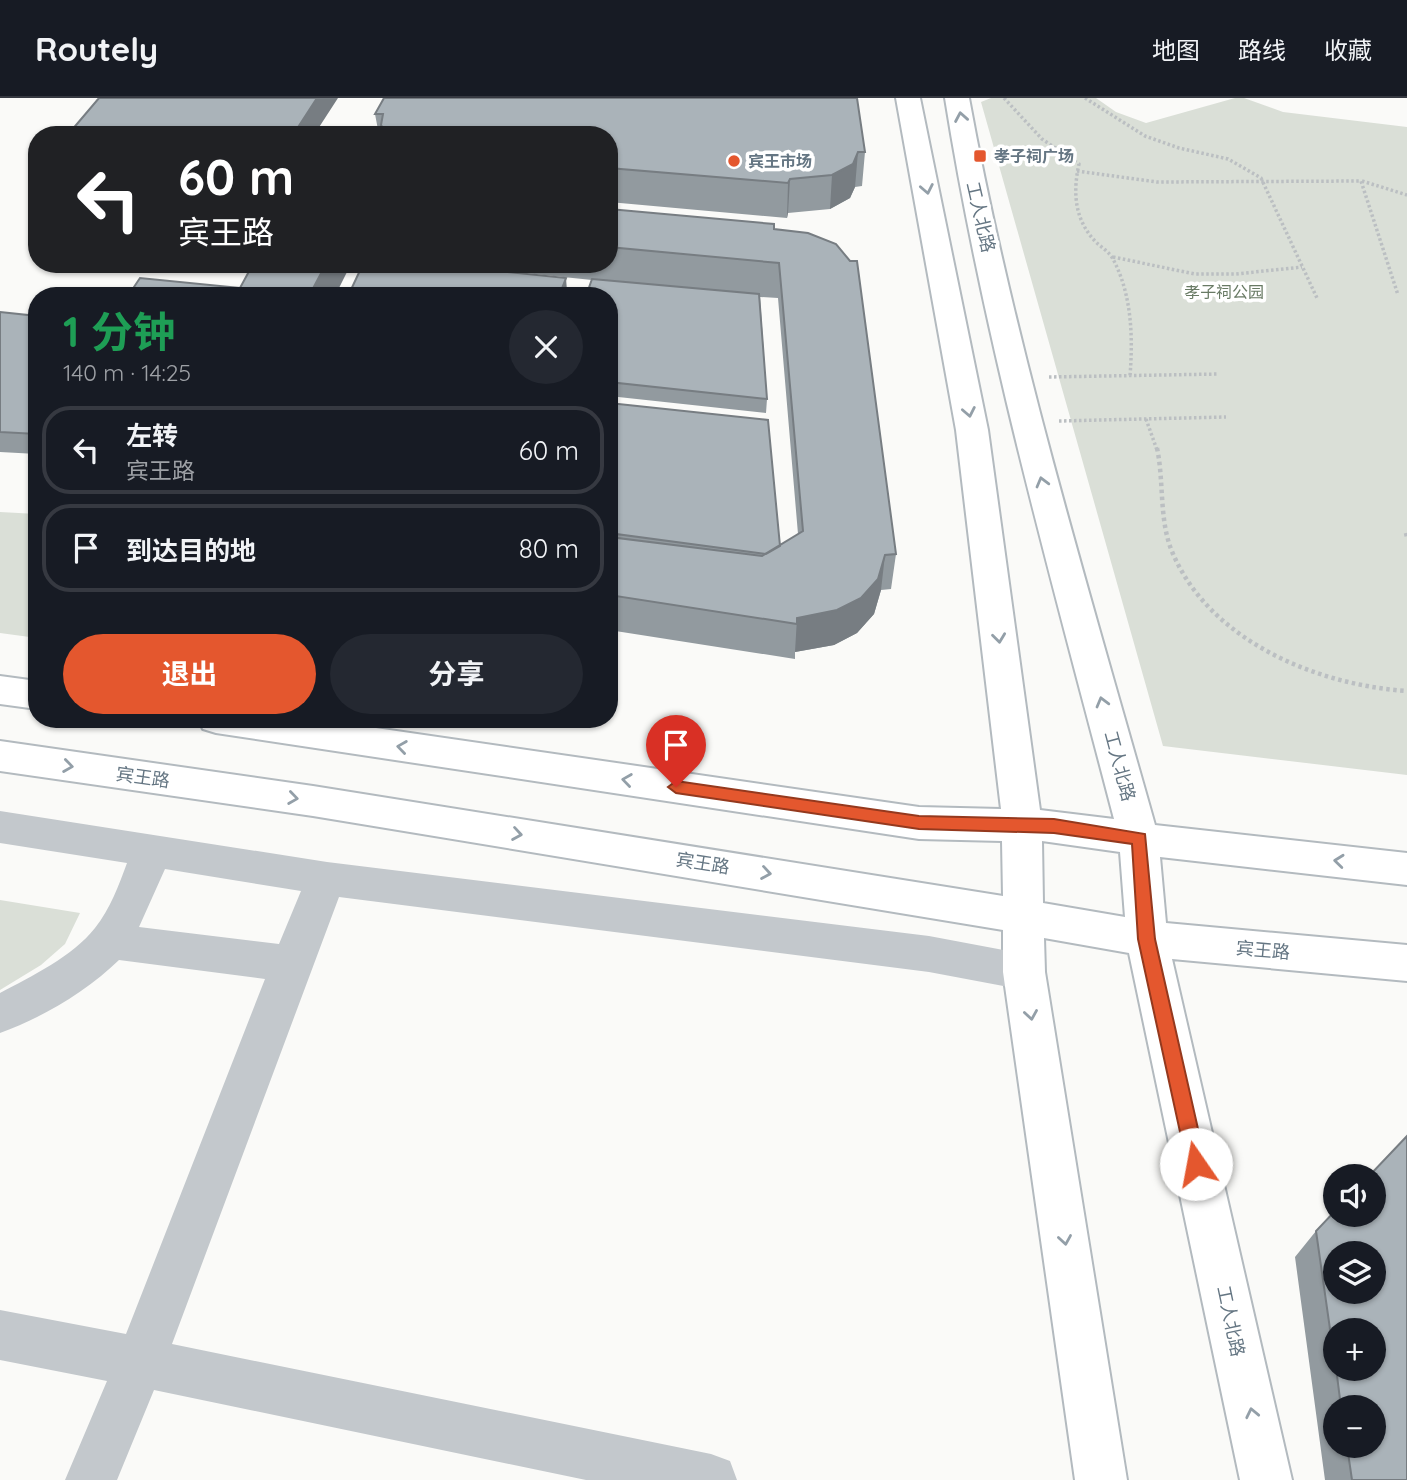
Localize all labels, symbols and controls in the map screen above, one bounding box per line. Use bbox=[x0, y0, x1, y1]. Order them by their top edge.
text: Routely bbox=[35, 28, 158, 69]
text: 地图 bbox=[1152, 35, 1200, 65]
text: 路线 bbox=[1238, 35, 1286, 65]
text: 收藏 bbox=[1324, 35, 1372, 65]
one-way arrow bbox=[954, 111, 969, 123]
text: 60 m bbox=[178, 146, 294, 207]
place label: 孝子祠广场 bbox=[994, 146, 1074, 166]
marker: 孝子祠广场 bbox=[972, 148, 988, 164]
place label: 宾王市场 bbox=[748, 151, 812, 171]
marker: 宾王市场 bbox=[726, 153, 742, 169]
icon: left bbox=[63, 154, 154, 245]
street label: 工人北路 bbox=[962, 179, 1000, 255]
one-way arrow bbox=[919, 183, 934, 195]
text: 宾王路 bbox=[178, 212, 274, 252]
park label: 孝子祠公园 bbox=[1184, 282, 1264, 302]
text: 1 分钟 bbox=[63, 305, 175, 358]
button: close bbox=[509, 310, 583, 384]
text: 140 m · 14:25 bbox=[63, 358, 191, 387]
one-way arrow bbox=[961, 406, 976, 418]
text: 左转 bbox=[126, 419, 178, 452]
icon: left bbox=[67, 431, 105, 469]
text: 60 m bbox=[519, 434, 579, 467]
text: 宾王路 bbox=[126, 456, 195, 485]
one-way arrow bbox=[1036, 477, 1051, 489]
icon: arrive bbox=[67, 529, 105, 567]
text: 80 m bbox=[519, 532, 579, 565]
text: 到达目的地 bbox=[126, 534, 256, 567]
one-way arrow bbox=[991, 632, 1006, 644]
button: 退出 bbox=[63, 634, 316, 714]
button: 分享 bbox=[330, 634, 583, 714]
one-way arrow bbox=[1096, 696, 1110, 708]
pin bbox=[646, 715, 706, 787]
icon: arrive bbox=[657, 726, 695, 764]
street label: 工人北路 bbox=[1100, 728, 1140, 804]
one-way arrow bbox=[396, 739, 408, 754]
one-way arrow bbox=[62, 758, 73, 773]
street label: 宾王路 bbox=[115, 762, 171, 792]
one-way arrow bbox=[621, 773, 633, 788]
one-way arrow bbox=[287, 790, 299, 805]
one-way arrow bbox=[512, 826, 523, 841]
street label: 宾王路 bbox=[675, 847, 731, 879]
one-way arrow bbox=[1333, 854, 1345, 869]
one-way arrow bbox=[760, 865, 772, 880]
street label: 宾王路 bbox=[1235, 936, 1291, 964]
one-way arrow bbox=[1023, 1009, 1038, 1021]
position arrow bbox=[1159, 1127, 1233, 1201]
map controls bbox=[1323, 1164, 1386, 1458]
button: sound bbox=[1323, 1164, 1386, 1227]
one-way arrow bbox=[1057, 1234, 1072, 1246]
button: layers bbox=[1323, 1241, 1386, 1304]
street label: 工人北路 bbox=[1212, 1283, 1250, 1359]
button: + bbox=[1323, 1318, 1386, 1381]
button: − bbox=[1323, 1395, 1386, 1458]
one-way arrow bbox=[1245, 1407, 1260, 1419]

